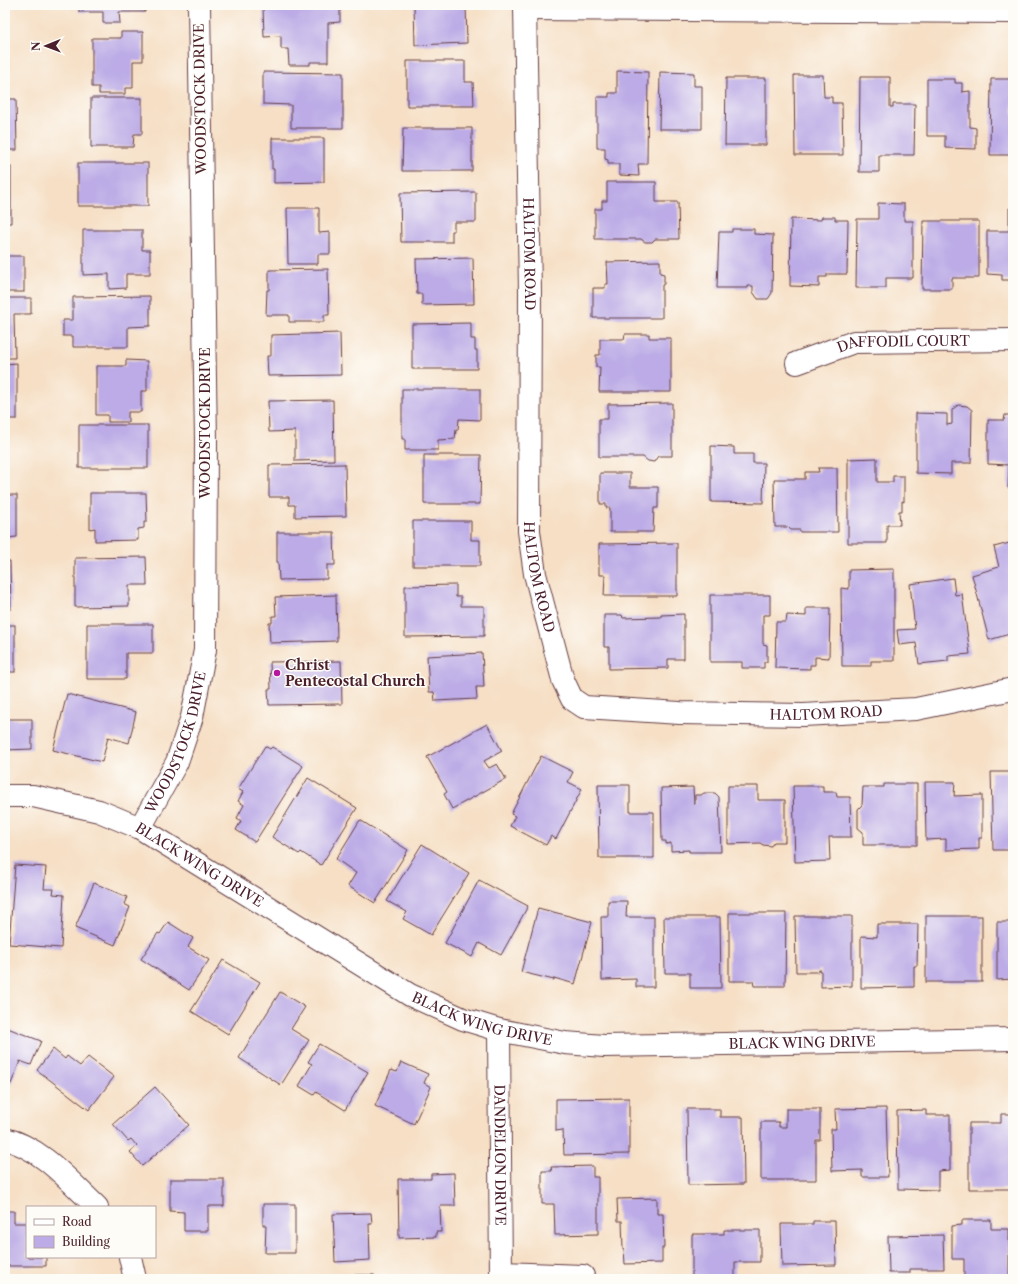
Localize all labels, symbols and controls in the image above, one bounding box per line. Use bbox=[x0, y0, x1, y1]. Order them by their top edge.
street label: WOODSTOCK DRIVE bbox=[190, 23, 210, 176]
north arrow bbox=[26, 26, 66, 66]
text: N bbox=[29, 41, 43, 51]
street label: HALTOM ROAD bbox=[519, 197, 539, 311]
street label: DAFFODIL COURT bbox=[834, 332, 971, 357]
street label: WOODSTOCK DRIVE bbox=[196, 347, 214, 500]
street label: HALTOM ROAD bbox=[520, 521, 559, 634]
place label: Christ Pentecostal Church bbox=[285, 656, 426, 690]
marker: Christ Pentecostal Church bbox=[272, 668, 282, 678]
street label: WOODSTOCK DRIVE bbox=[141, 669, 210, 817]
street label: HALTOM ROAD bbox=[770, 702, 883, 724]
street label: BLACK WING DRIVE bbox=[132, 818, 267, 911]
street label: BLACK WING DRIVE bbox=[409, 988, 554, 1049]
street label: BLACK WING DRIVE bbox=[729, 1032, 876, 1053]
street label: DANDELION DRIVE bbox=[490, 1084, 510, 1226]
legend bbox=[26, 1206, 156, 1258]
text: Road bbox=[62, 1214, 92, 1229]
text: Building bbox=[62, 1234, 110, 1249]

